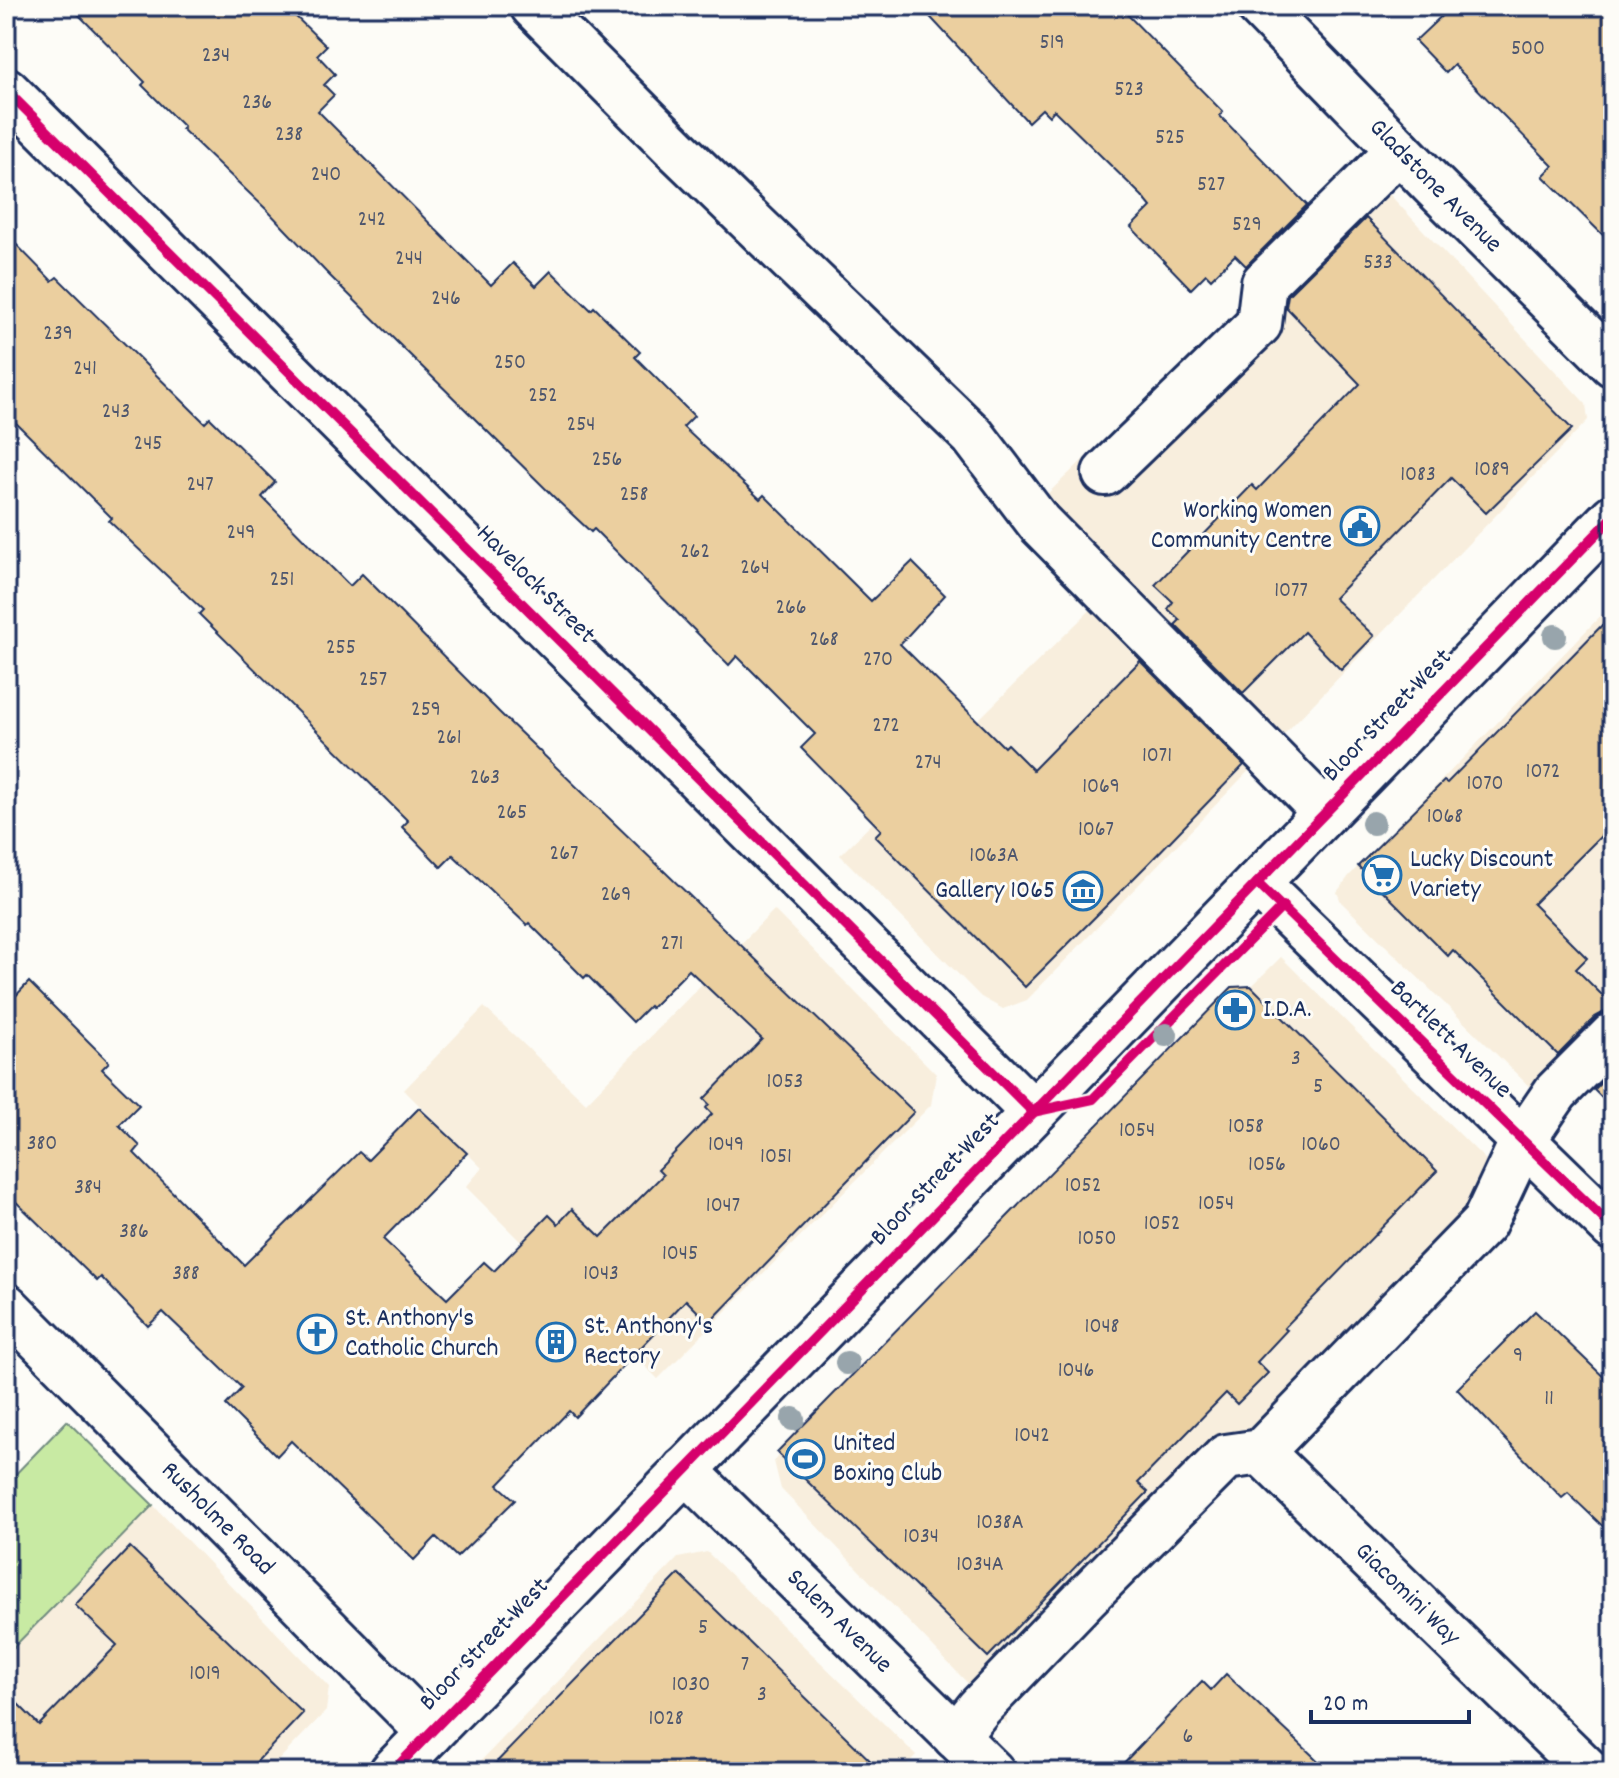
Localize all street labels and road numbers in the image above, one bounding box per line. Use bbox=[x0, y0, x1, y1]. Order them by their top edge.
street label: Gladstone Avenue bbox=[1360, 111, 1510, 262]
street label: Havelock Street bbox=[467, 517, 603, 653]
street label: Bloor Street West bbox=[1315, 641, 1462, 791]
street label: Bartlett Avenue bbox=[1380, 972, 1520, 1108]
street label: Bloor Street West bbox=[863, 1105, 1010, 1255]
street label: Rusholme Road bbox=[152, 1453, 283, 1585]
street label: Giacomini Way bbox=[1346, 1534, 1469, 1655]
street label: Salem Avenue bbox=[777, 1560, 901, 1682]
street label: Bloor Street West bbox=[412, 1570, 559, 1720]

